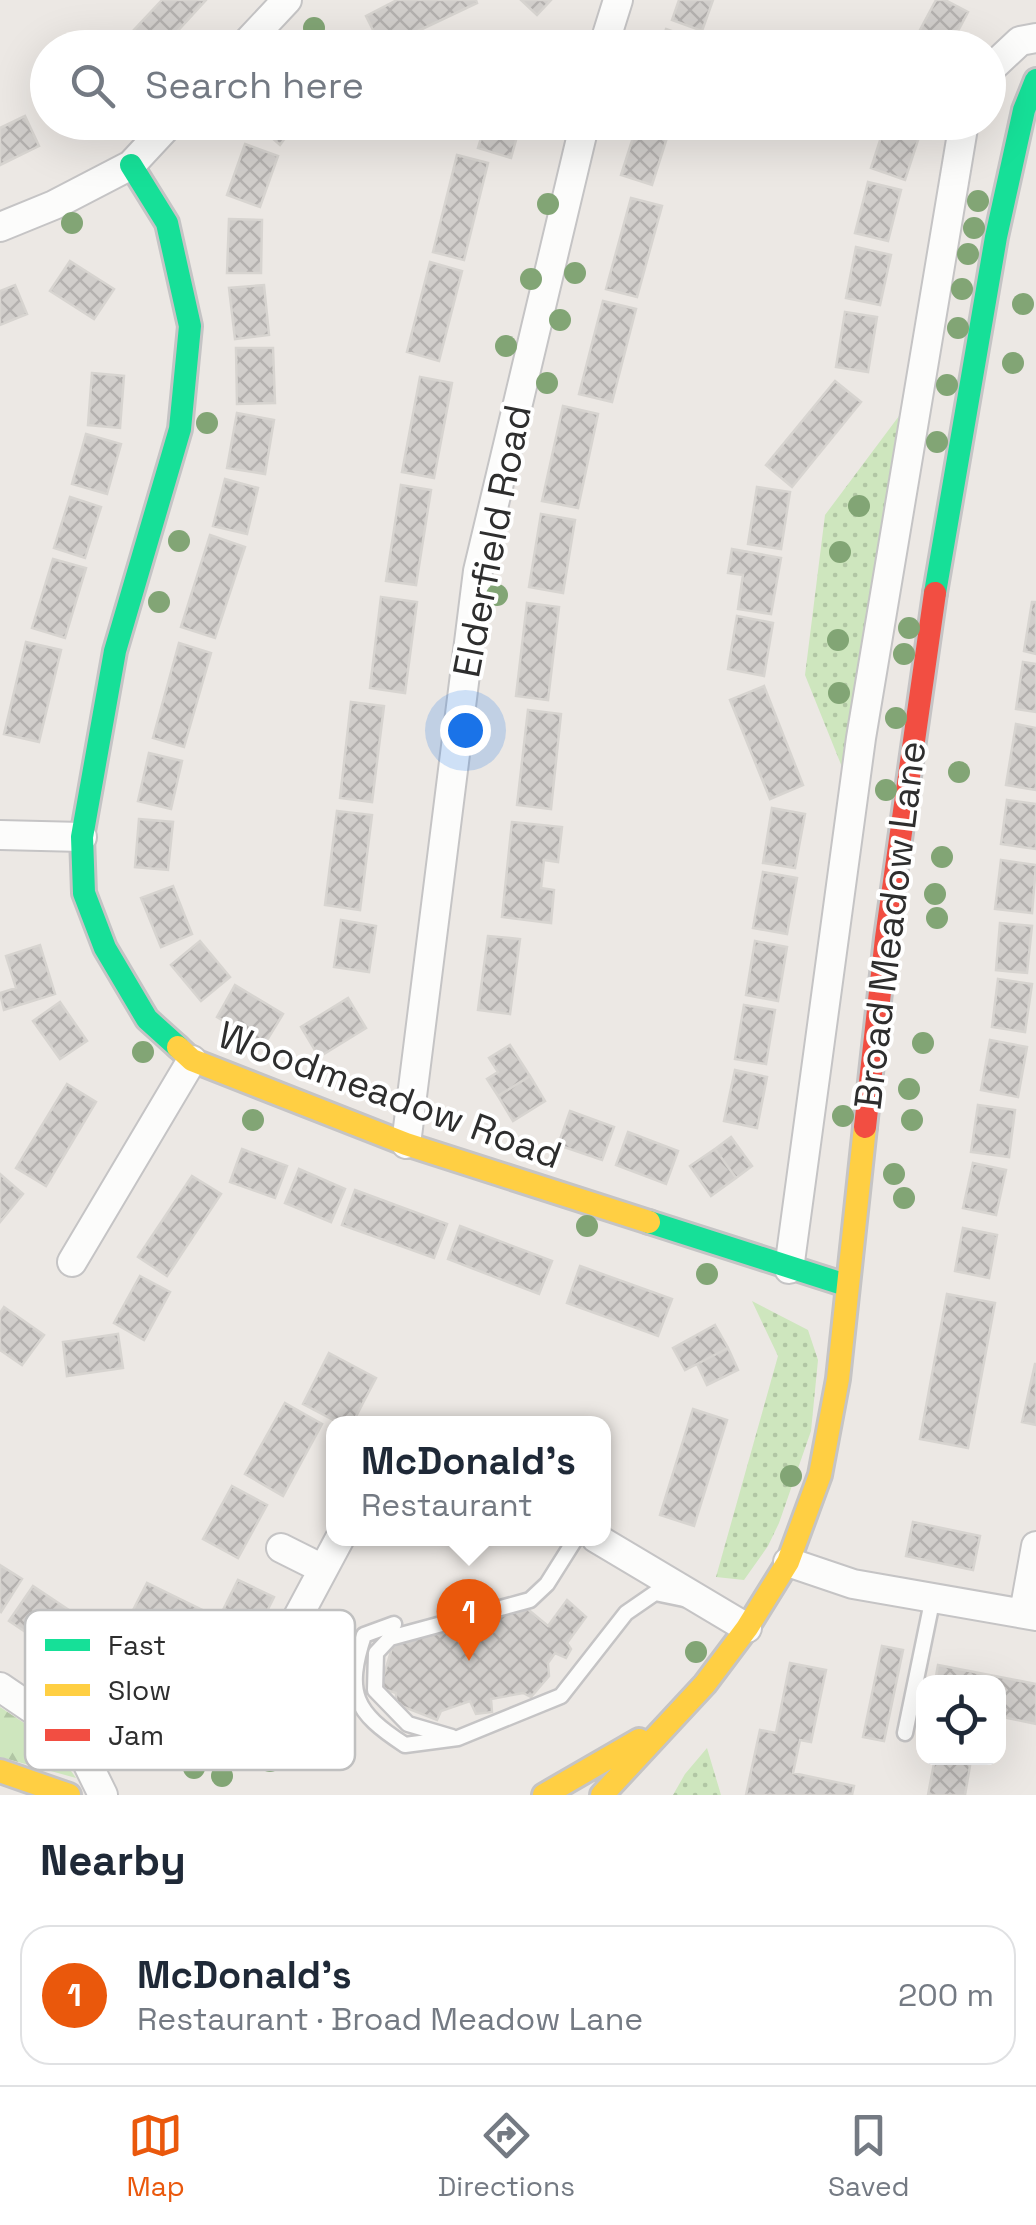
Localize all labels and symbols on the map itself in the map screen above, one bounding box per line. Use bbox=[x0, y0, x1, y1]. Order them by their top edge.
street label: Elderfield Road bbox=[442, 401, 542, 681]
your location bbox=[440, 705, 491, 756]
street label: Broad Meadow Lane bbox=[844, 738, 936, 1112]
street label: Woodmeadow Road bbox=[212, 1011, 568, 1179]
pin: 1 bbox=[436, 1578, 502, 1661]
legend bbox=[25, 1610, 355, 1770]
text: Fast bbox=[108, 1627, 166, 1663]
text: Slow bbox=[108, 1672, 171, 1708]
text: Jam bbox=[108, 1717, 164, 1753]

